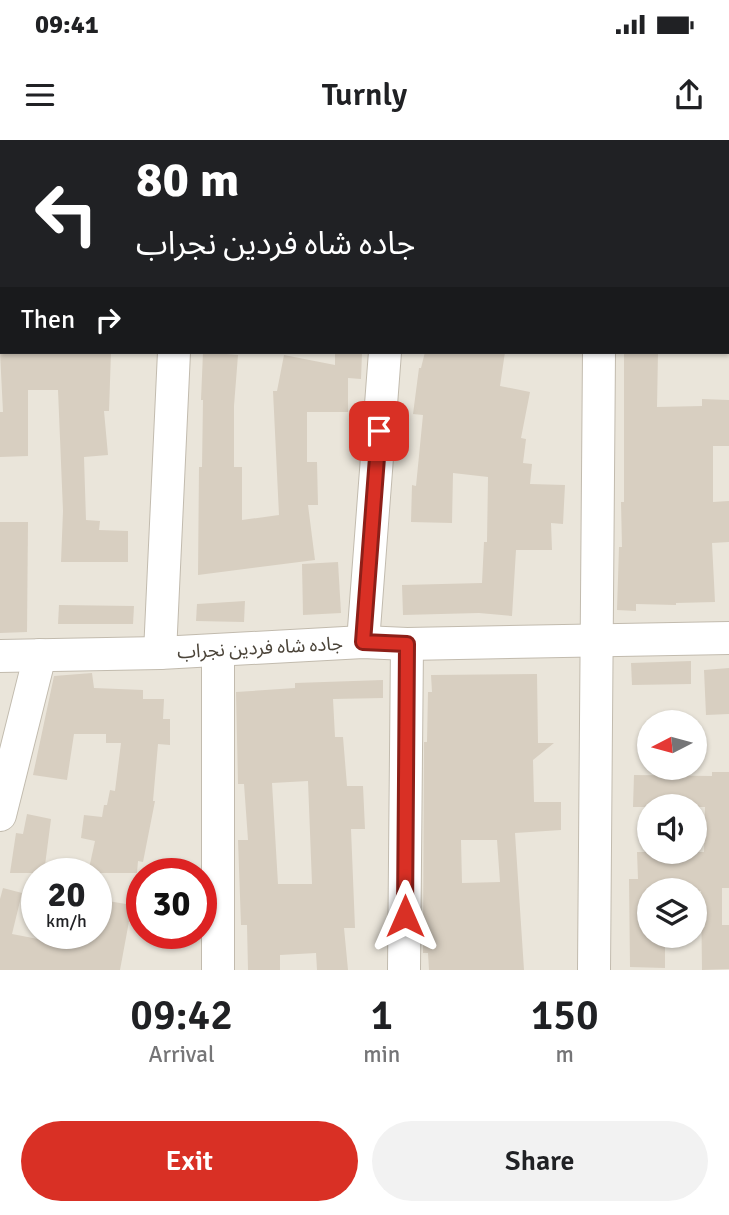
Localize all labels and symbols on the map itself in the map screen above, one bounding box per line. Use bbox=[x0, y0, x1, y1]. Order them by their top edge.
pin bbox=[349, 401, 409, 461]
street label: جاده شاه فردین نجراب bbox=[177, 632, 343, 664]
north arrow bbox=[637, 710, 707, 780]
speed limit sign: 30 bbox=[126, 858, 217, 949]
position arrow bbox=[368, 879, 442, 953]

